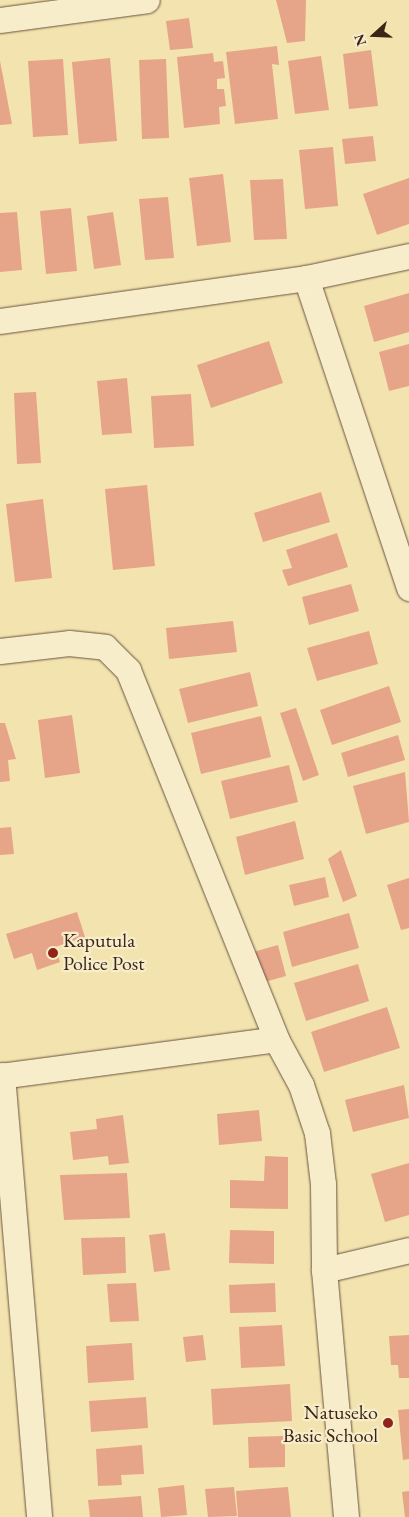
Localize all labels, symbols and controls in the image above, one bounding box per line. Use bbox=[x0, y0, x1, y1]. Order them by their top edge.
north arrow bbox=[349, 10, 399, 60]
text: N bbox=[350, 32, 370, 49]
place label: Kaputula Police Post bbox=[63, 929, 145, 976]
marker: Kaputula Police Post bbox=[47, 947, 59, 959]
place label: Natuseko Basic School bbox=[283, 1400, 378, 1447]
marker: Natuseko Basic School bbox=[382, 1417, 394, 1429]

